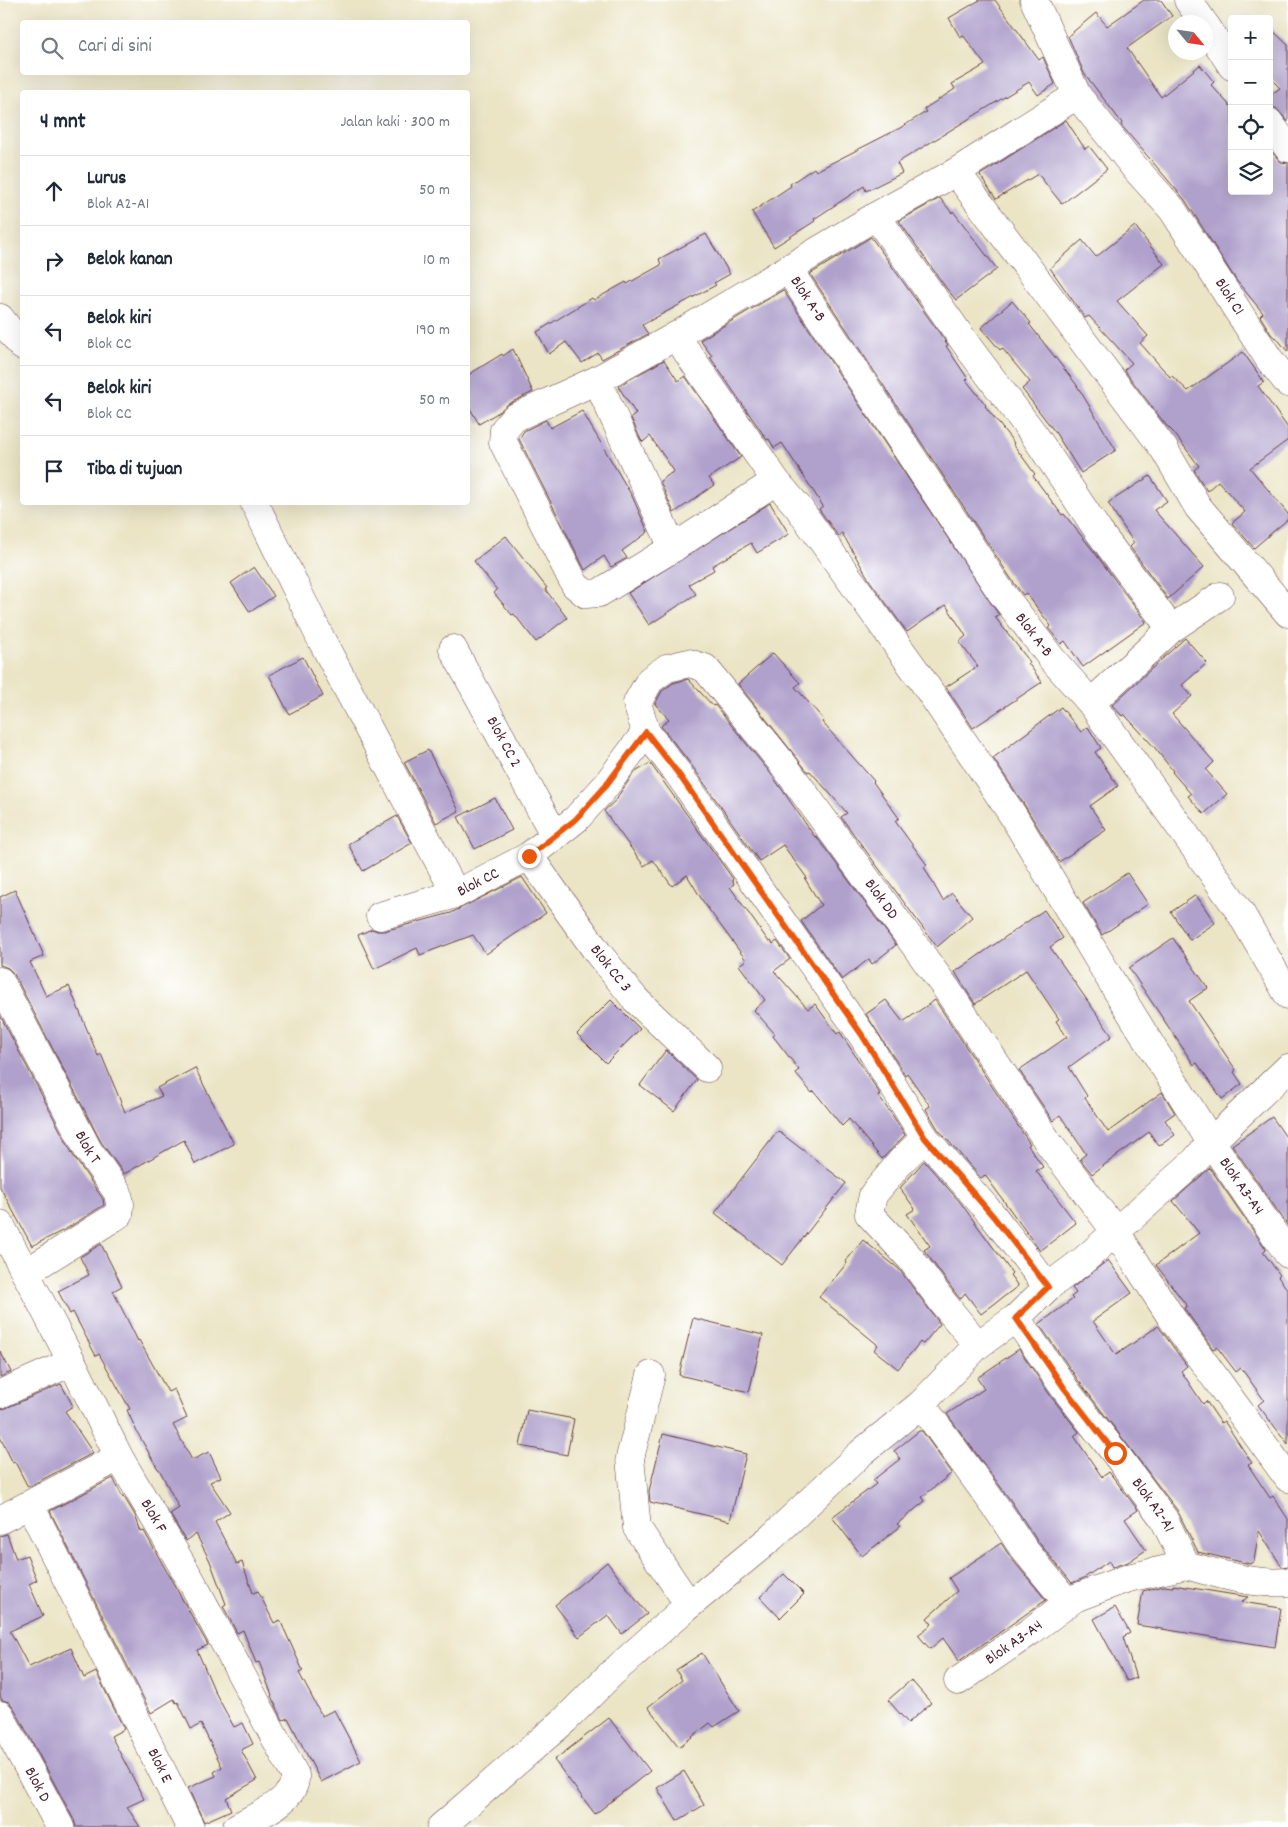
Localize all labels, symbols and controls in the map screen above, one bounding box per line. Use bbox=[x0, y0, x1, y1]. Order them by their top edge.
north arrow bbox=[1168, 15, 1213, 60]
map controls bbox=[1228, 15, 1273, 195]
button: + bbox=[1228, 15, 1273, 60]
search box bbox=[20, 20, 470, 75]
icon: search bbox=[38, 34, 66, 62]
text: Cari di sini bbox=[78, 34, 152, 61]
button: − bbox=[1228, 60, 1273, 105]
button: locate bbox=[1228, 105, 1273, 150]
text: 4 mnt bbox=[40, 108, 85, 138]
text: Jalan kaki · 300 m bbox=[341, 111, 450, 134]
button: layers bbox=[1228, 150, 1273, 195]
text: Lurus bbox=[87, 166, 126, 193]
icon: ahead bbox=[40, 177, 68, 205]
text: 50 m bbox=[419, 179, 450, 202]
text: Blok A2-A1 bbox=[87, 193, 149, 216]
icon: right bbox=[40, 247, 68, 275]
text: Belok kanan bbox=[87, 247, 173, 274]
text: 10 m bbox=[423, 249, 450, 272]
street label: Blok A-B bbox=[784, 272, 831, 327]
street label: Blok C1 bbox=[1208, 274, 1250, 320]
text: Belok kiri bbox=[87, 306, 151, 333]
icon: left bbox=[40, 317, 68, 345]
text: 190 m bbox=[416, 319, 450, 342]
text: Blok CC bbox=[87, 333, 132, 356]
text: Belok kiri bbox=[87, 376, 151, 403]
icon: left bbox=[40, 387, 68, 415]
text: 50 m bbox=[419, 389, 450, 412]
text: Blok CC bbox=[87, 403, 132, 426]
icon: arrive bbox=[40, 457, 68, 485]
text: Tiba di tujuan bbox=[87, 457, 182, 484]
street label: Blok A-B bbox=[1009, 608, 1058, 662]
street label: Blok CC 2 bbox=[480, 712, 527, 772]
route end bbox=[518, 845, 541, 868]
street label: Blok CC bbox=[453, 862, 503, 903]
street label: Blok DD bbox=[859, 874, 904, 924]
street label: Blok CC 3 bbox=[584, 940, 637, 997]
street label: Blok T bbox=[69, 1127, 106, 1169]
street label: Blok A3-A4 bbox=[1213, 1153, 1269, 1220]
route start bbox=[1104, 1442, 1127, 1465]
street label: Blok A2-A1 bbox=[1126, 1473, 1180, 1536]
street label: Blok F bbox=[134, 1495, 172, 1537]
street label: Blok A3-A4 bbox=[981, 1614, 1048, 1671]
street label: Blok E bbox=[141, 1744, 178, 1788]
street label: Blok D bbox=[18, 1763, 56, 1806]

